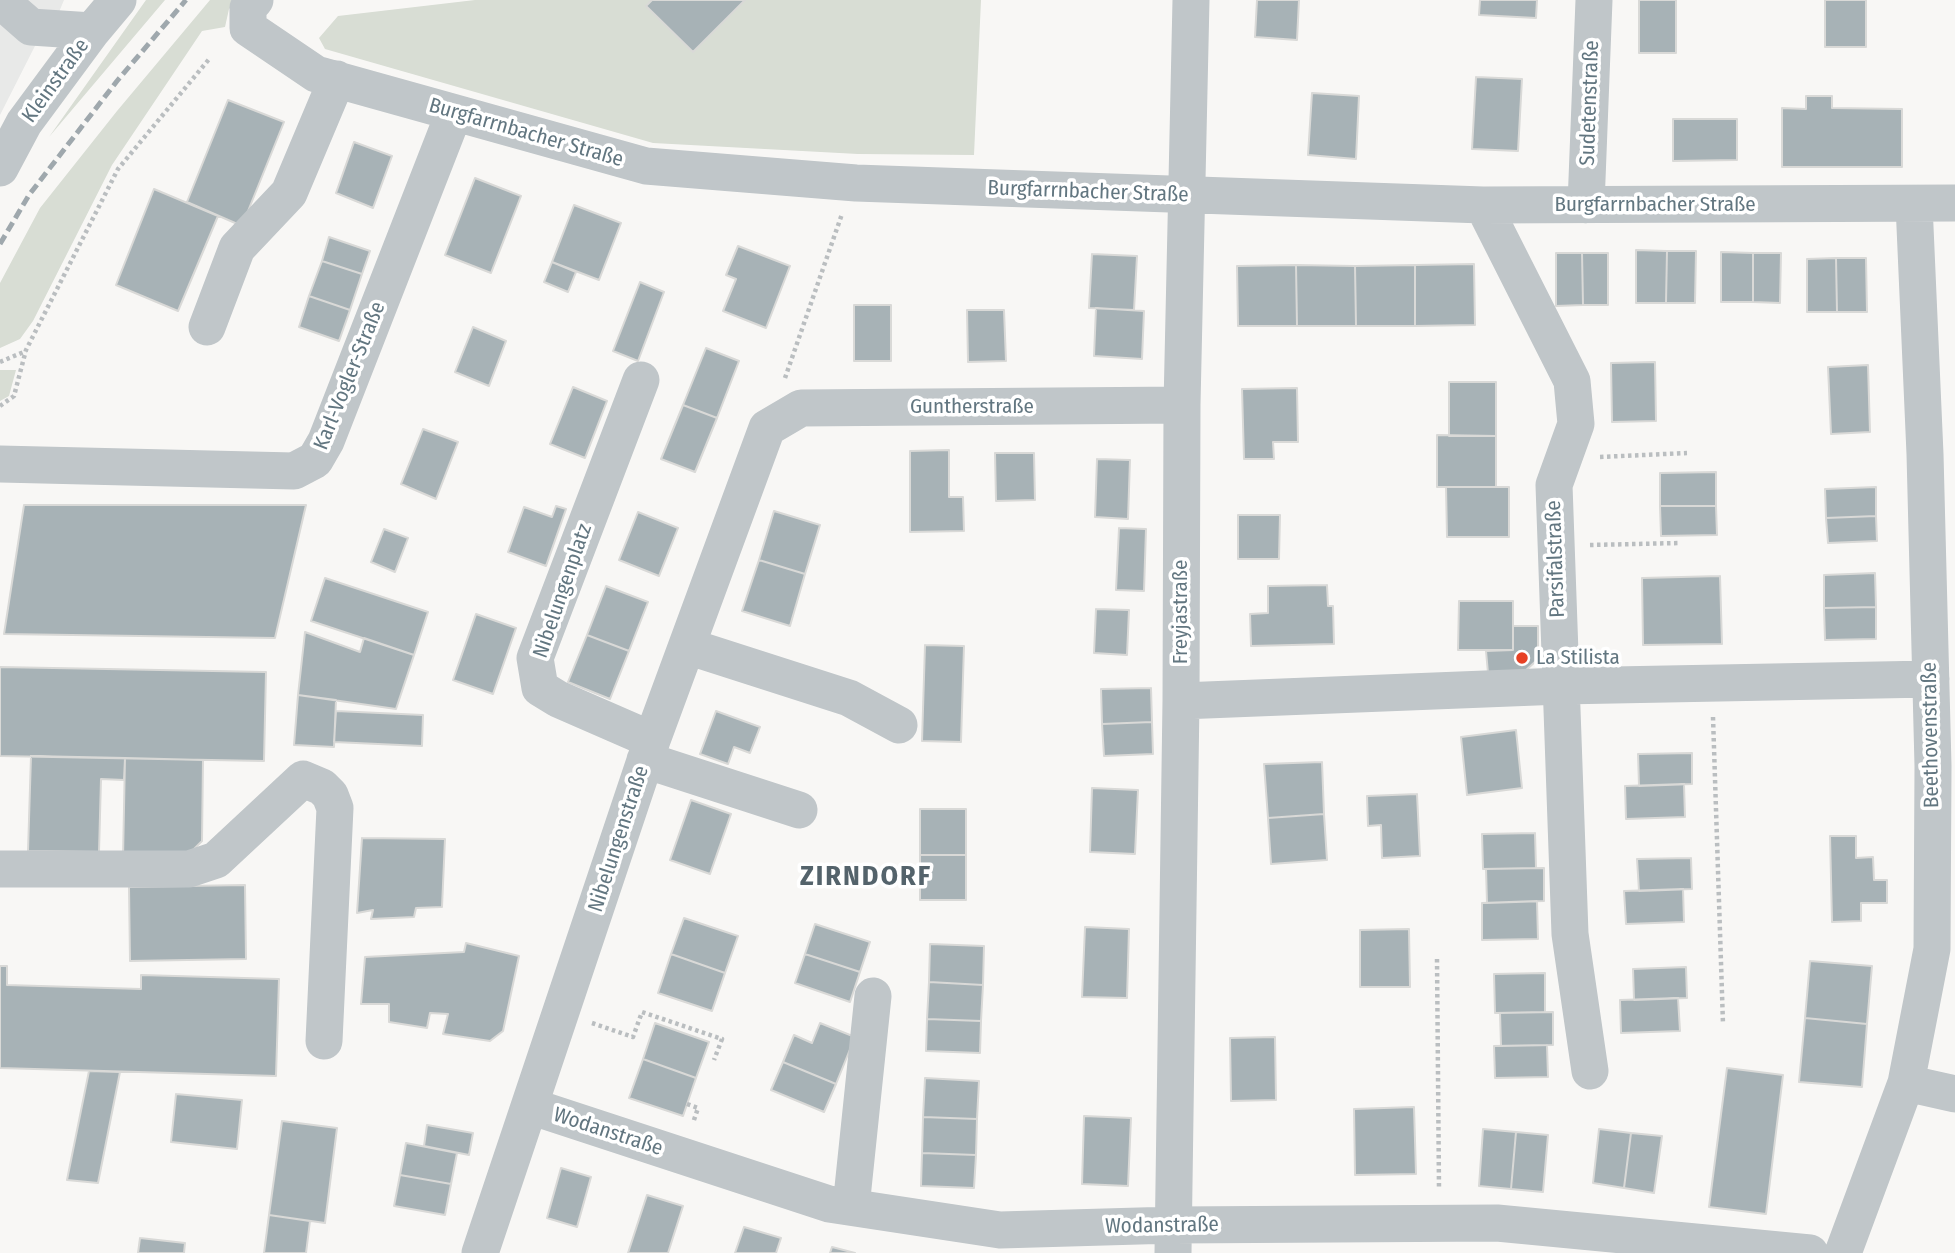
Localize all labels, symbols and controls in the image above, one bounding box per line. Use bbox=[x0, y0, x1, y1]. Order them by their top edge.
street label: Kleinstraße bbox=[17, 34, 95, 128]
street label: Sudetenstraße bbox=[1575, 40, 1605, 166]
street label: Burgfarrnbacher Straße bbox=[426, 93, 626, 173]
street label: Burgfarrnbacher Straße bbox=[987, 176, 1189, 208]
street label: Burgfarrnbacher Straße bbox=[1554, 192, 1756, 218]
street label: Karl-Vogler-Straße bbox=[309, 298, 391, 454]
street label: Guntherstraße bbox=[910, 394, 1034, 420]
street label: Parsifalstraße bbox=[1541, 500, 1571, 618]
street label: Nibelungenplatz bbox=[528, 521, 598, 661]
street label: Freyjastraße bbox=[1168, 560, 1194, 664]
place label: La Stilista bbox=[1536, 645, 1620, 671]
marker: La Stilista bbox=[1514, 650, 1530, 666]
street label: Beethovenstraße bbox=[1917, 662, 1945, 808]
street label: Nibelungenstraße bbox=[583, 763, 655, 915]
district label: ZIRNDORF bbox=[801, 860, 931, 894]
street label: Wodanstraße bbox=[550, 1102, 666, 1162]
street label: Wodanstraße bbox=[1105, 1212, 1219, 1240]

